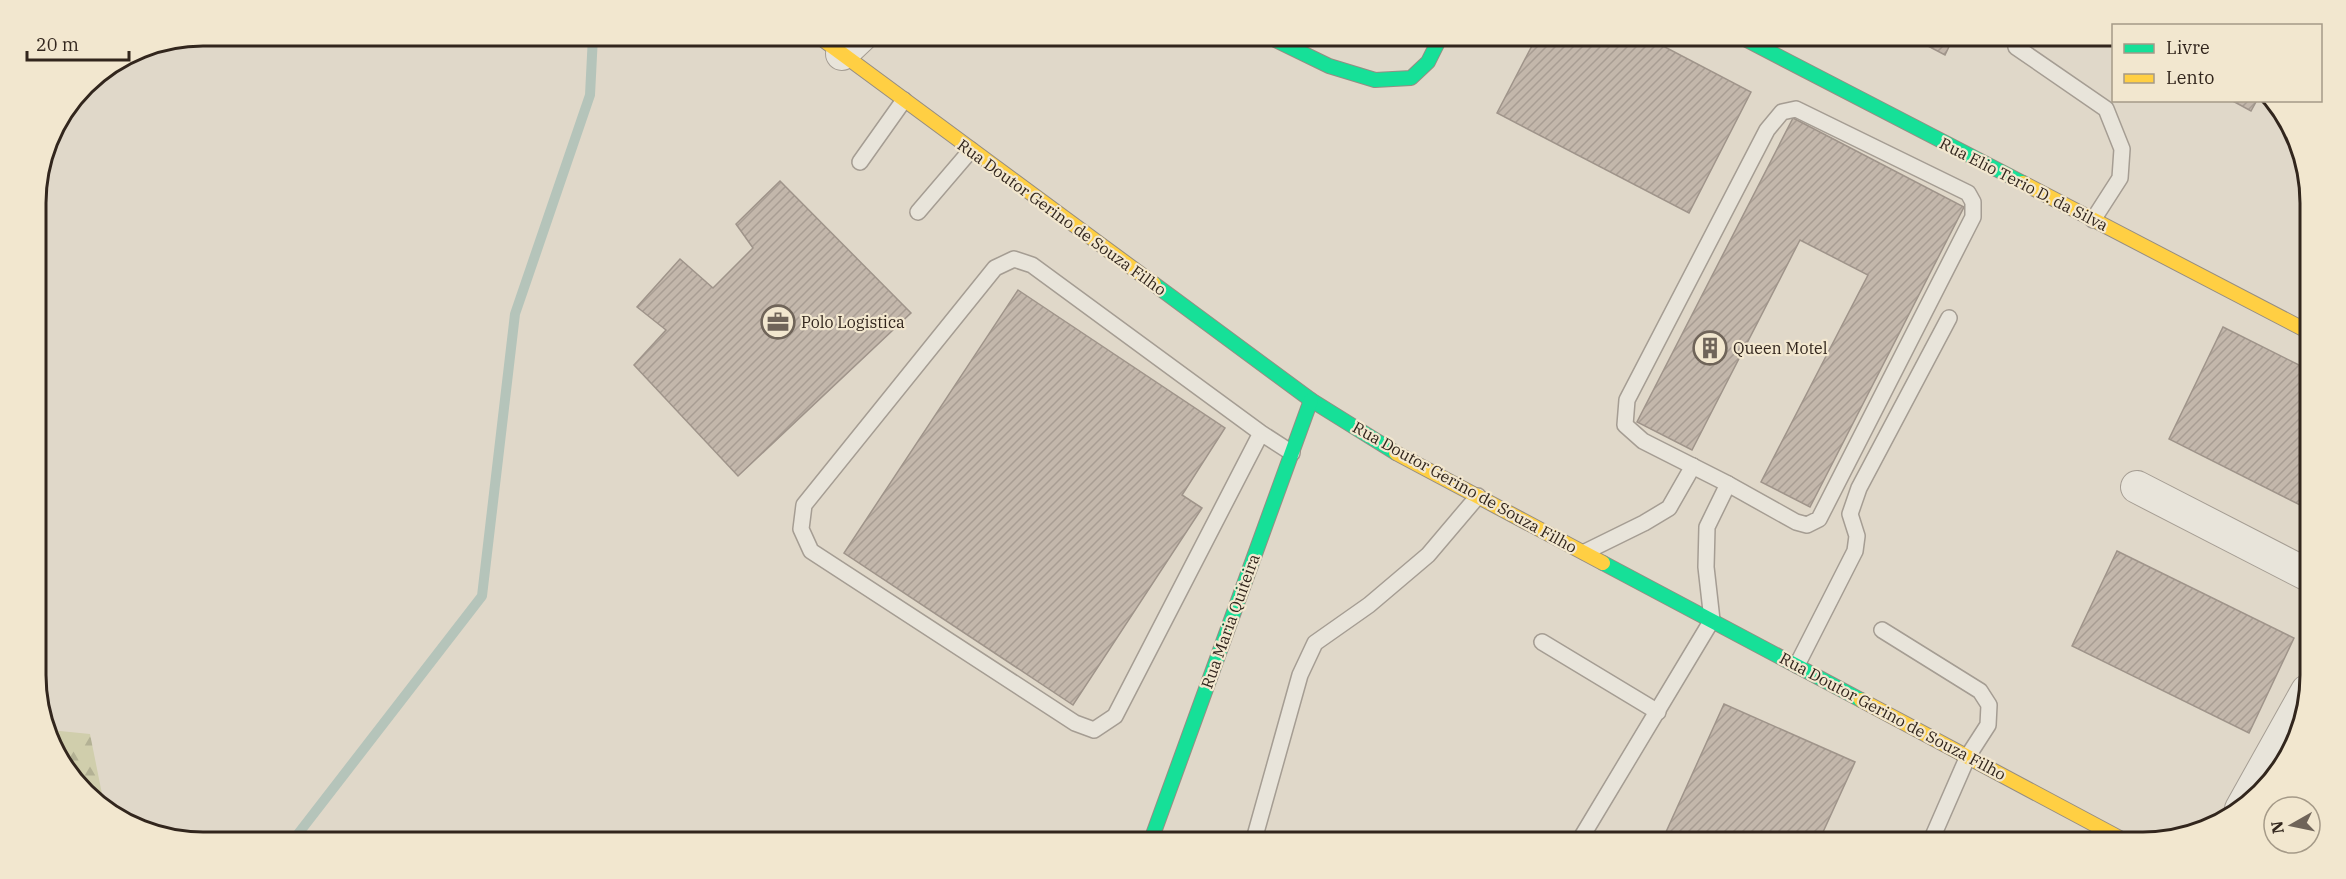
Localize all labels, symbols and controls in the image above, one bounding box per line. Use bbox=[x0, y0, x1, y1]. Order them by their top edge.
scale bar bbox=[27, 24, 129, 62]
legend bbox=[2112, 24, 2322, 102]
text: 20 m bbox=[36, 33, 79, 56]
text: Livre bbox=[2166, 36, 2210, 59]
text: Lento bbox=[2166, 66, 2214, 89]
street label: Rua Elio Terio D. da Silva bbox=[1937, 133, 2112, 235]
street label: Rua Doutor Gerino de Souza Filho bbox=[954, 134, 1170, 300]
office icon: Polo Logistica bbox=[760, 304, 796, 340]
place label: Polo Logistica bbox=[801, 312, 905, 332]
building icon: Queen Motel bbox=[1692, 330, 1728, 366]
place label: Queen Motel bbox=[1733, 338, 1828, 358]
street label: Rua Doutor Gerino de Souza Filho bbox=[1349, 417, 1581, 557]
street label: Rua Maria Quiteira bbox=[1196, 551, 1264, 691]
street label: Rua Doutor Gerino de Souza Filho bbox=[1776, 648, 2010, 784]
north arrow bbox=[2262, 795, 2322, 855]
text: N bbox=[2266, 820, 2288, 835]

